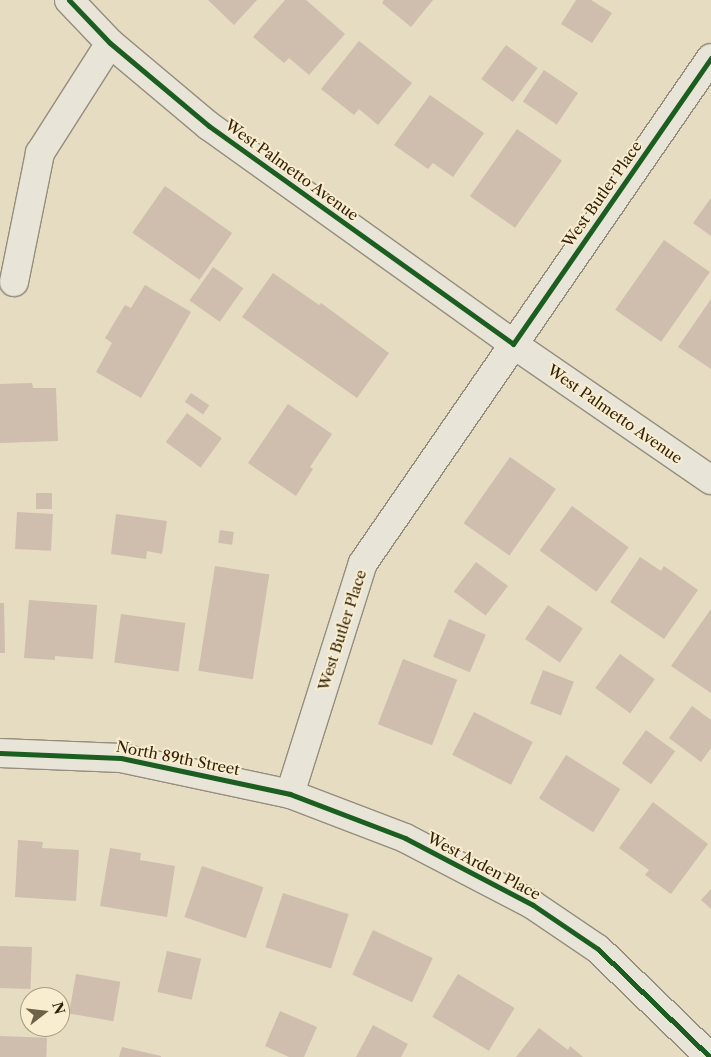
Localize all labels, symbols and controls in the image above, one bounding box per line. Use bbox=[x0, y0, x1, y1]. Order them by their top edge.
street label: West Palmetto Avenue bbox=[222, 115, 362, 225]
street label: West Butler Place bbox=[558, 137, 646, 251]
street label: West Palmetto Avenue bbox=[544, 361, 686, 467]
street label: West Butler Place bbox=[314, 567, 370, 693]
street label: North 89th Street bbox=[115, 737, 241, 779]
street label: West Arden Place bbox=[424, 828, 544, 904]
north arrow bbox=[20, 987, 70, 1037]
text: N bbox=[48, 1000, 69, 1016]

